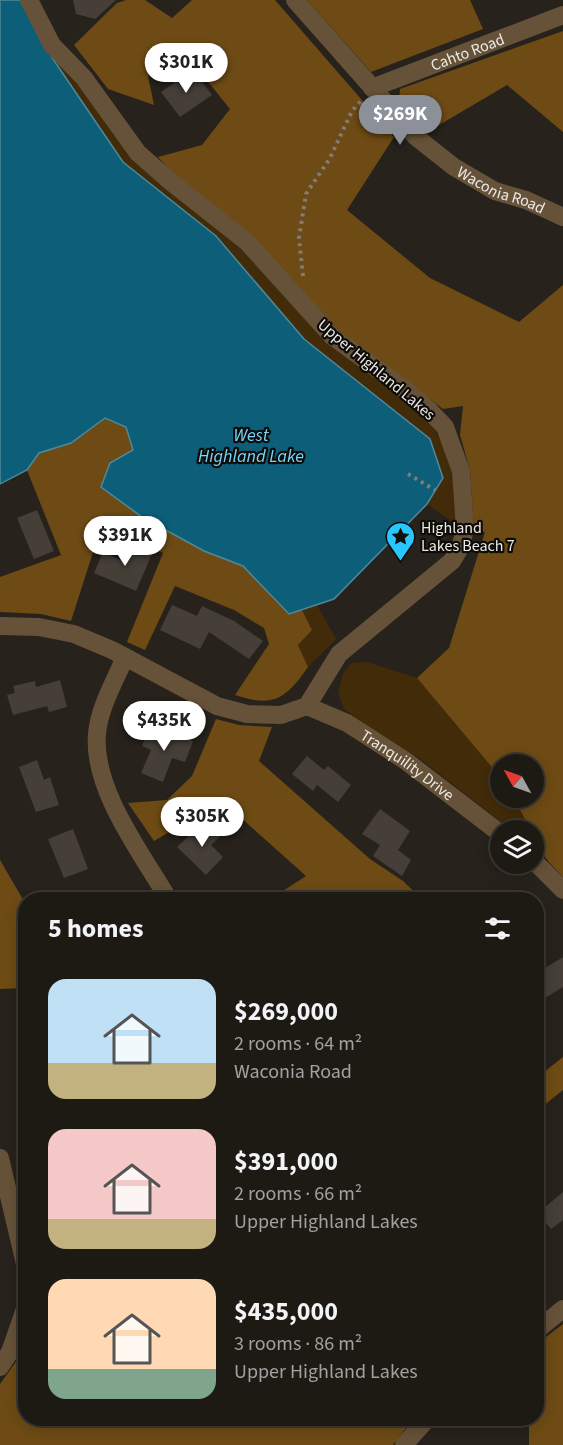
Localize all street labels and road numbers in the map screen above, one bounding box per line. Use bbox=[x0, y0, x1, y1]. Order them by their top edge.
street label: Cahto Road bbox=[428, 28, 508, 77]
street label: Waconia Road bbox=[453, 161, 549, 219]
street label: Upper Highland Lakes bbox=[313, 314, 440, 426]
street label: Tranquility Drive bbox=[356, 725, 459, 806]

